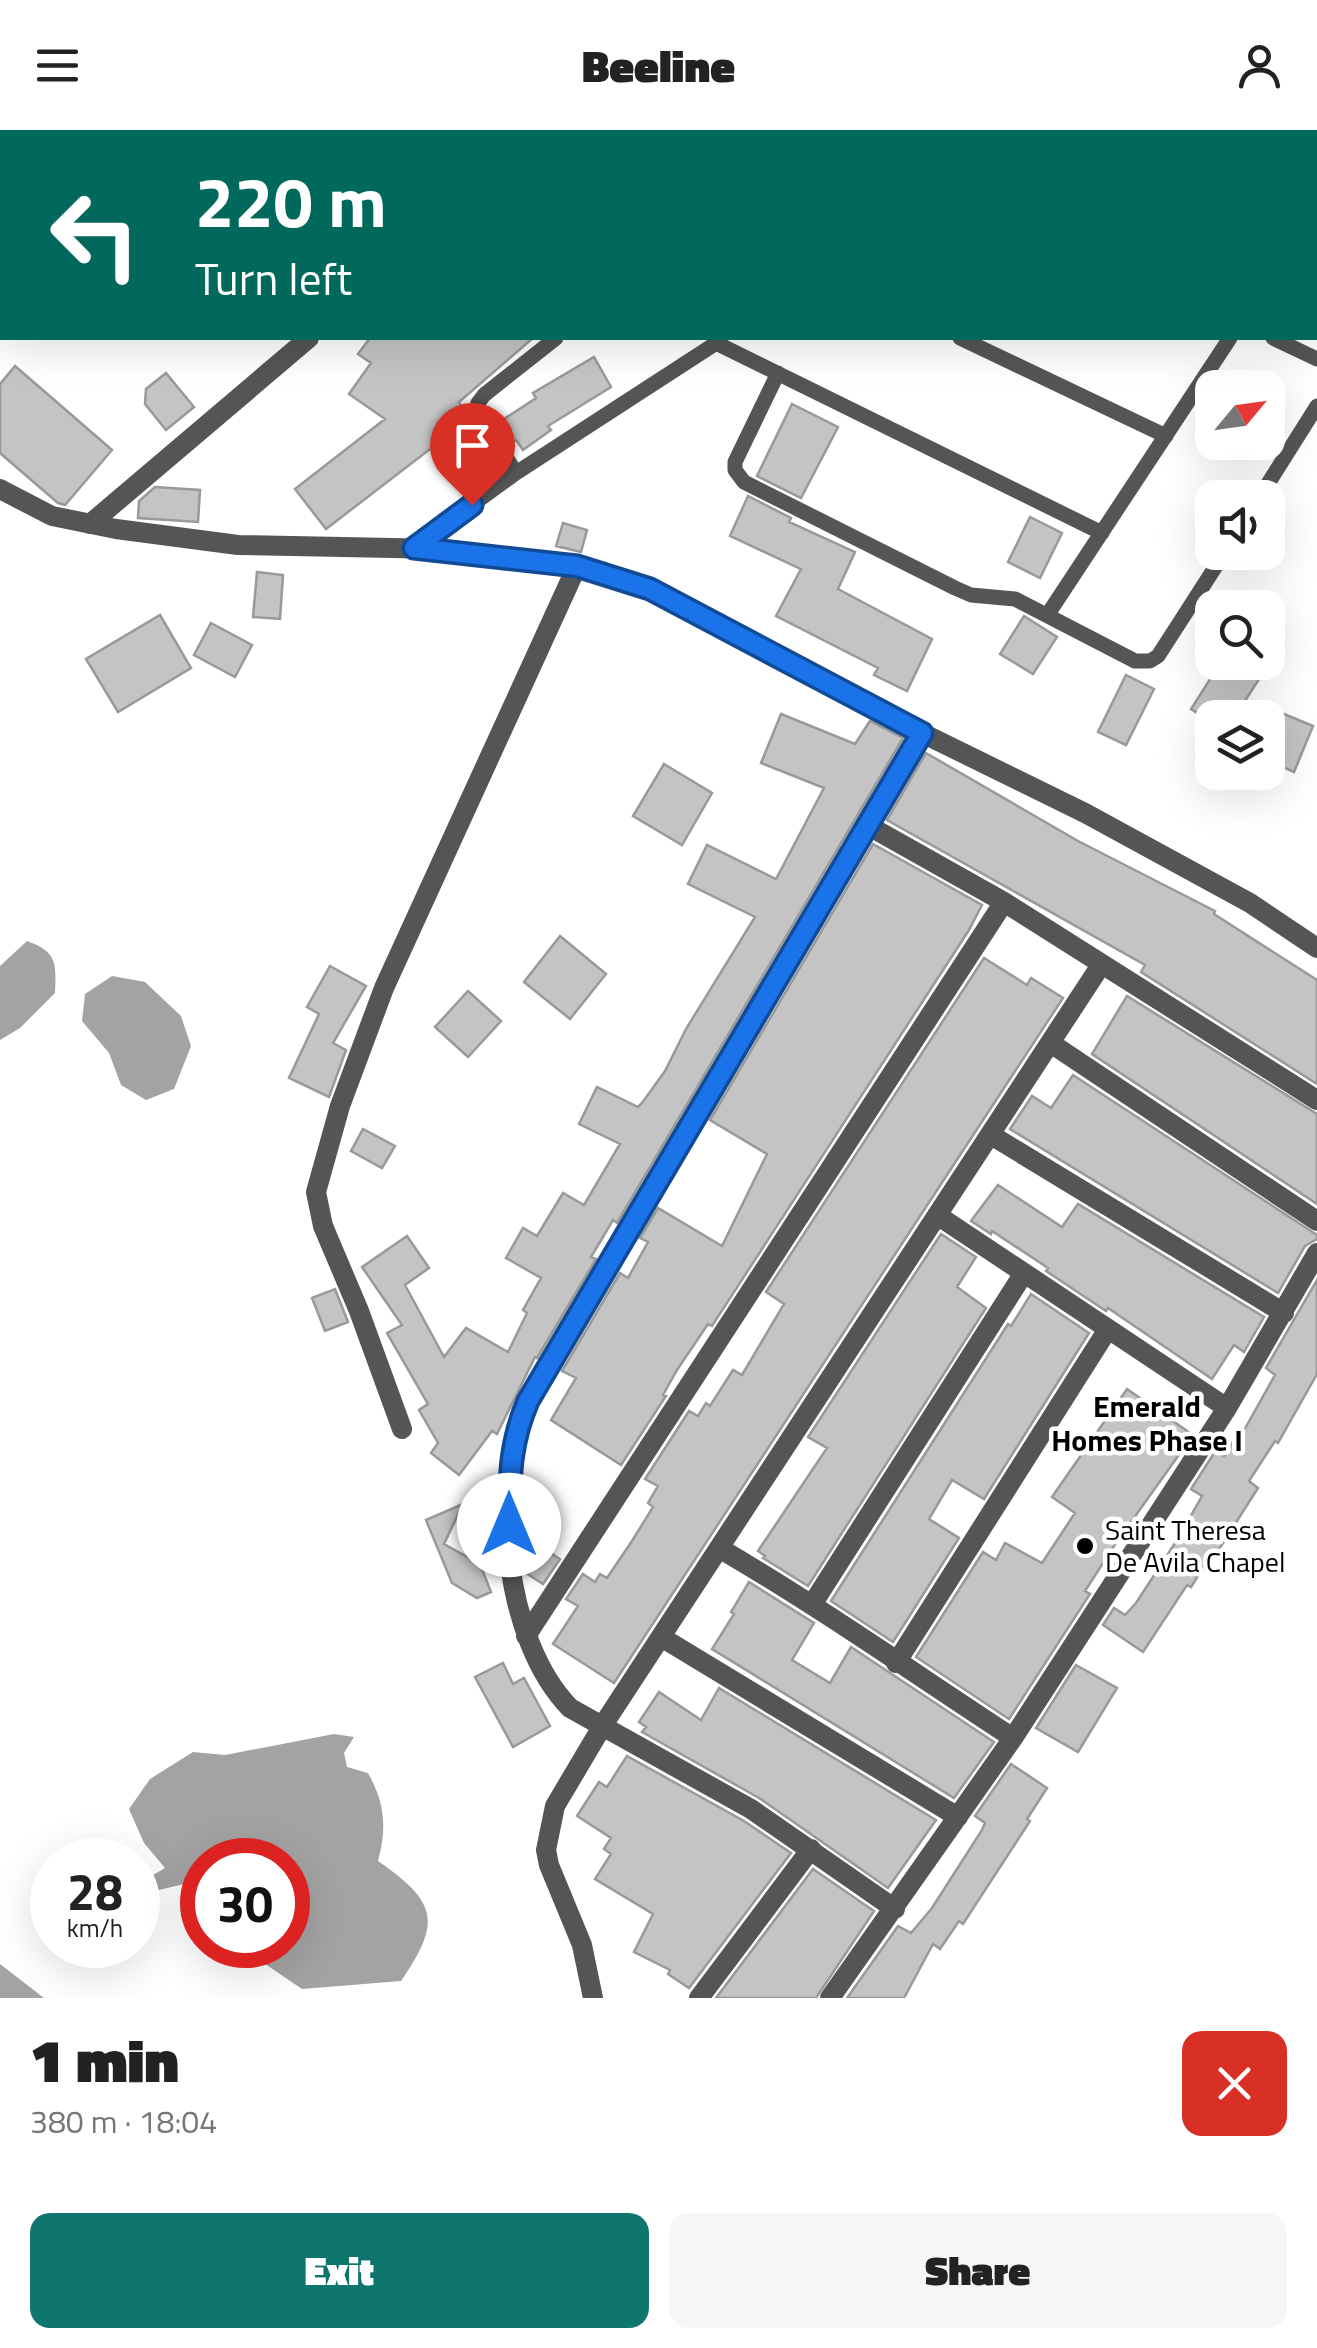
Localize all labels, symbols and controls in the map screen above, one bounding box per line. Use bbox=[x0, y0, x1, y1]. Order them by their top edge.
text: Beeline bbox=[582, 31, 735, 99]
icon: menu bbox=[30, 38, 85, 93]
icon: person bbox=[1232, 38, 1287, 93]
text: 220 m bbox=[195, 148, 387, 254]
icon: left bbox=[30, 170, 160, 300]
text: Turn left bbox=[195, 244, 352, 312]
north arrow bbox=[1195, 370, 1285, 460]
map controls bbox=[1195, 370, 1285, 790]
pin bbox=[430, 403, 515, 506]
icon: arrive bbox=[445, 418, 500, 473]
button: sound bbox=[1195, 480, 1285, 570]
button: search bbox=[1195, 590, 1285, 680]
button: layers bbox=[1195, 700, 1285, 790]
district label: Emerald Homes Phase I bbox=[1051, 1383, 1243, 1463]
position arrow bbox=[457, 1473, 561, 1577]
place label: Saint Theresa De Avila Chapel bbox=[1105, 1508, 1285, 1583]
marker: Saint Theresa De Avila Chapel bbox=[1074, 1535, 1096, 1557]
speed limit sign: 30 bbox=[180, 1838, 310, 1968]
text: 28 bbox=[67, 1853, 123, 1929]
text: km/h bbox=[67, 1909, 123, 1947]
text: 1 min bbox=[30, 2014, 179, 2105]
button: close bbox=[1182, 2031, 1287, 2136]
text: 380 m · 18:04 bbox=[30, 2097, 217, 2145]
button: Exit bbox=[30, 2213, 649, 2328]
button: Share bbox=[669, 2213, 1287, 2328]

